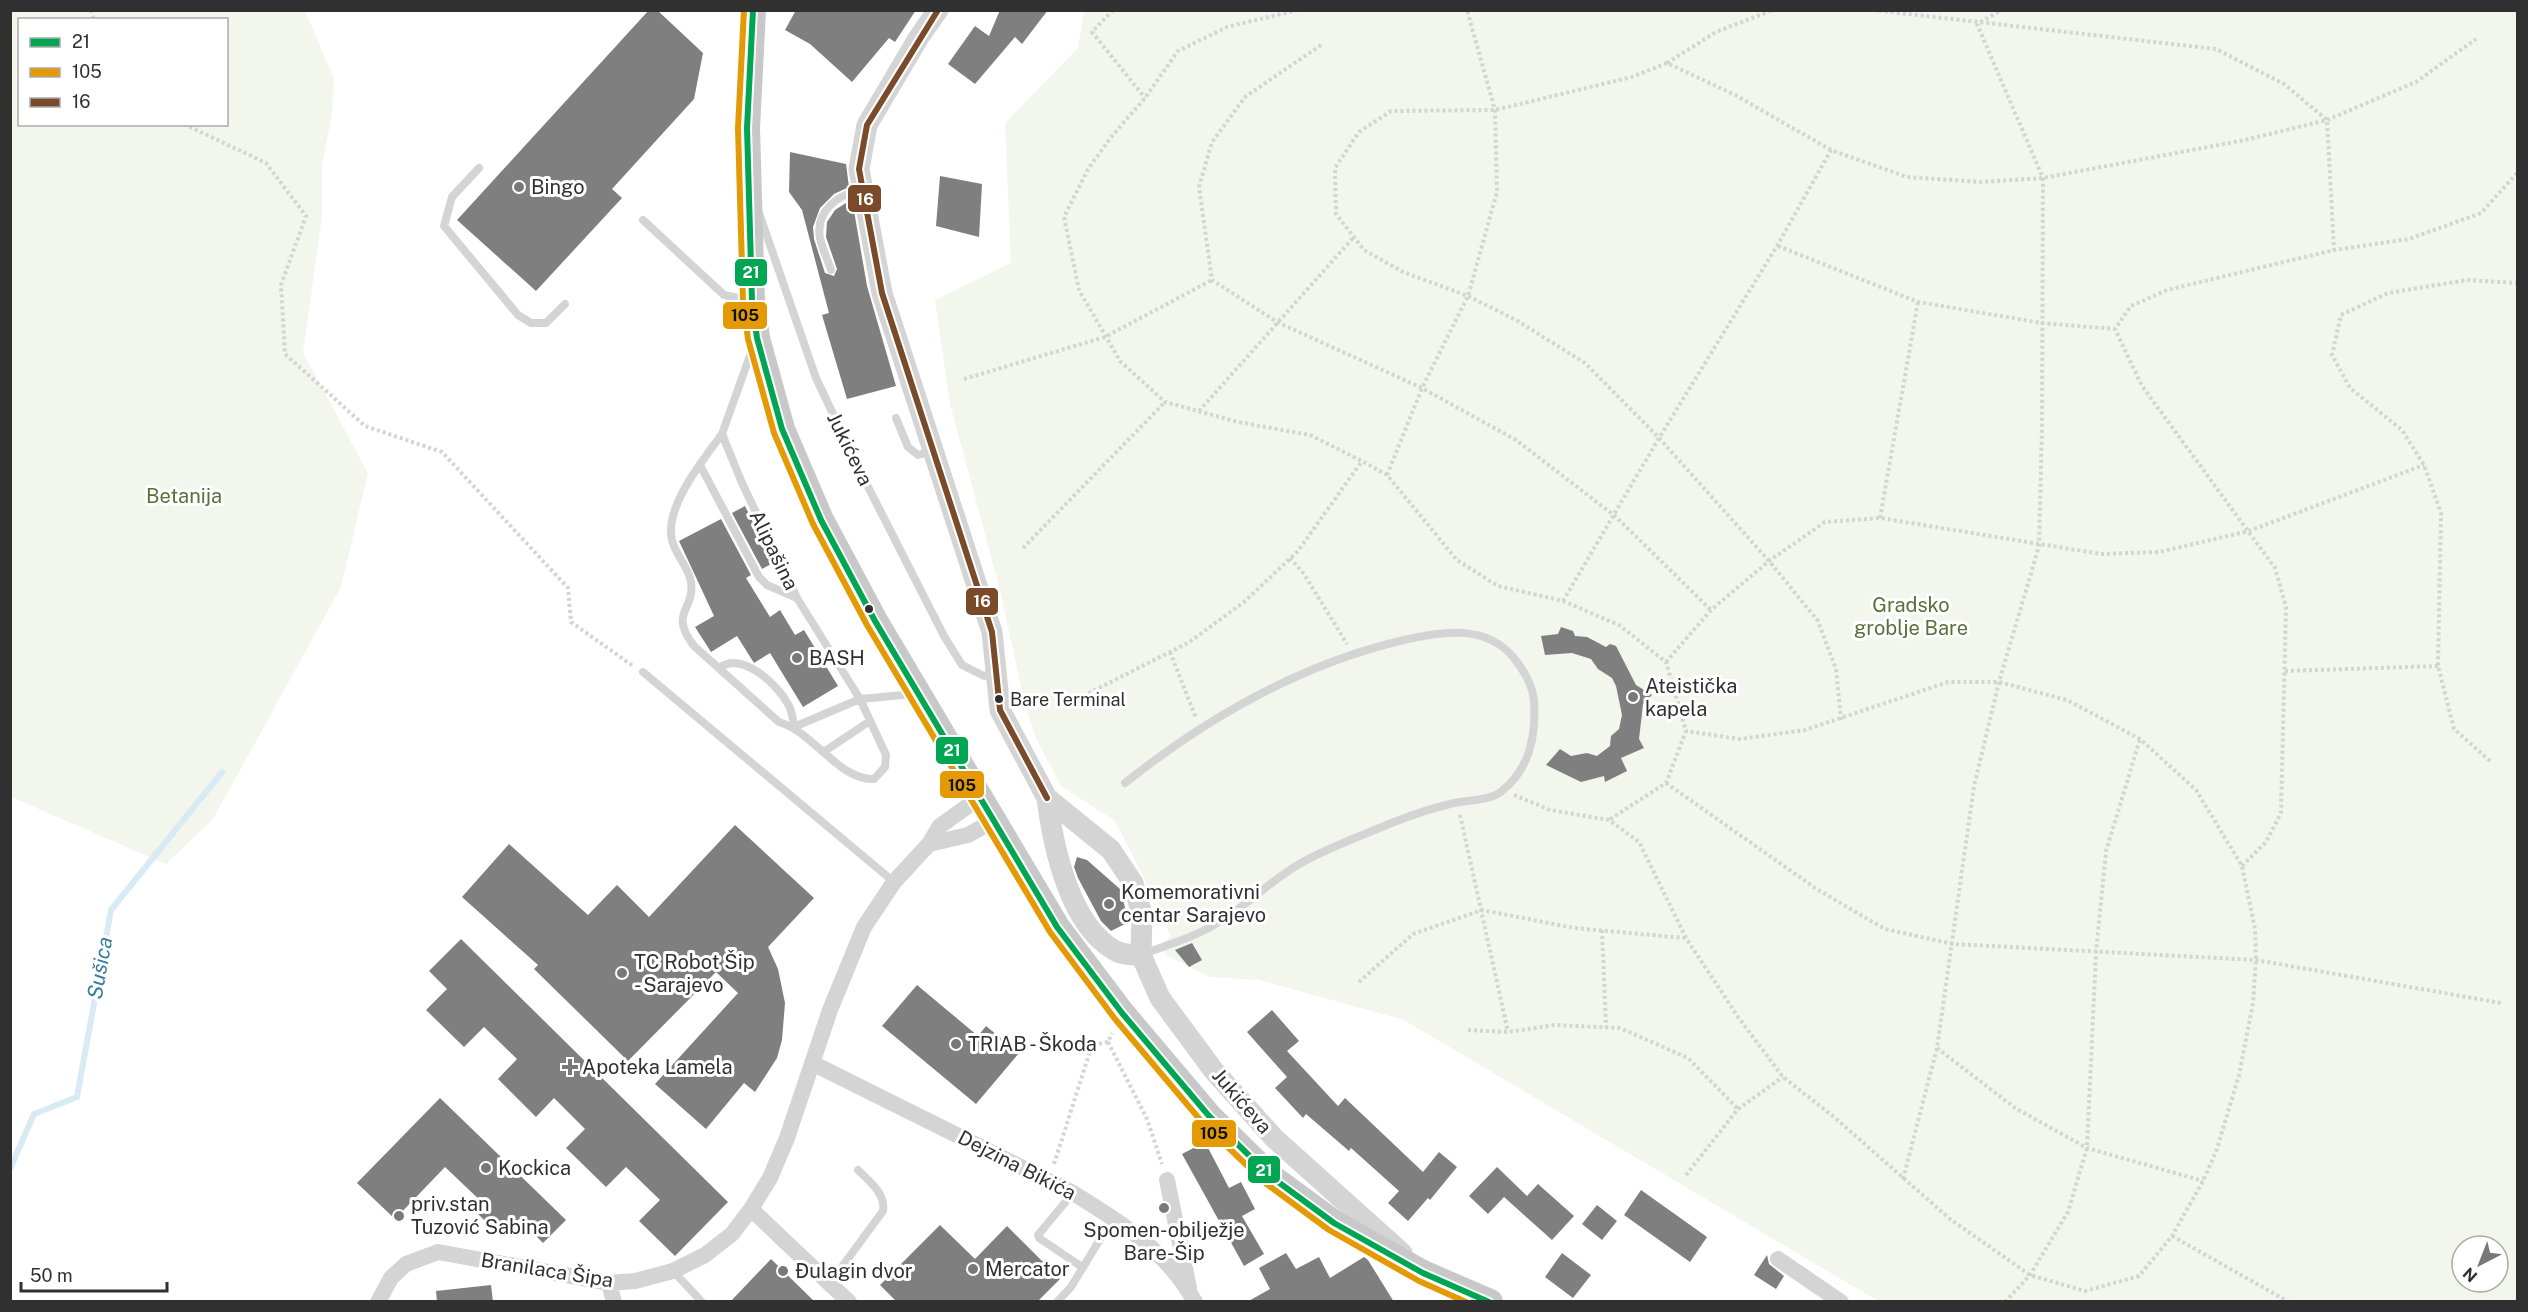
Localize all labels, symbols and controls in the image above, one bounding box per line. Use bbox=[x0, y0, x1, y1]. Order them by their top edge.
legend bbox=[18, 18, 228, 126]
text: 21 bbox=[72, 31, 90, 52]
text: 105 bbox=[72, 61, 102, 82]
text: 16 bbox=[72, 91, 91, 112]
place label: Bingo bbox=[531, 175, 584, 199]
marker: Bingo bbox=[512, 180, 526, 194]
line badge: 16 bbox=[847, 184, 882, 213]
text: 16 bbox=[856, 190, 874, 209]
line badge: 21 bbox=[734, 258, 768, 287]
text: 21 bbox=[742, 263, 760, 282]
line badge: 105 bbox=[722, 301, 768, 330]
text: 105 bbox=[731, 306, 759, 325]
street label: Jukićeva bbox=[822, 408, 878, 490]
park label: Betanija bbox=[146, 484, 222, 508]
street label: Alipašina bbox=[744, 506, 804, 594]
line badge: 16 bbox=[965, 587, 999, 616]
text: 16 bbox=[973, 592, 991, 611]
park label: Gradsko groblje Bare bbox=[1854, 593, 1968, 640]
unlabelled marker bbox=[863, 603, 875, 615]
place label: BASH bbox=[809, 646, 865, 670]
marker: BASH bbox=[790, 651, 804, 665]
place label: Ateistička kapela bbox=[1645, 674, 1737, 721]
place label: Bare Terminal bbox=[1010, 689, 1126, 710]
marker: Ateistička kapela bbox=[1626, 690, 1640, 704]
marker: Bare Terminal bbox=[993, 693, 1005, 705]
line badge: 21 bbox=[935, 736, 969, 765]
text: 21 bbox=[943, 741, 961, 760]
line badge: 105 bbox=[939, 770, 985, 799]
text: 105 bbox=[948, 776, 976, 795]
place label: Komemorativni centar Sarajevo bbox=[1121, 880, 1266, 927]
marker: Komemorativni centar Sarajevo bbox=[1102, 897, 1116, 911]
water label: Sušica bbox=[82, 935, 117, 1001]
place label: TC Robot Šip - Sarajevo bbox=[634, 950, 755, 997]
marker: TC Robot Šip - Sarajevo bbox=[615, 966, 629, 980]
place label: TRIAB - Škoda bbox=[968, 1032, 1097, 1056]
marker: TRIAB - Škoda bbox=[949, 1037, 963, 1051]
place label: Apoteka Lamela bbox=[582, 1055, 733, 1079]
marker: Apoteka Lamela bbox=[563, 1060, 577, 1074]
street label: Jukićeva bbox=[1207, 1063, 1277, 1139]
line badge: 105 bbox=[1191, 1119, 1237, 1148]
text: 105 bbox=[1200, 1124, 1228, 1143]
street label: Dejzina Bikića bbox=[954, 1125, 1080, 1205]
line badge: 21 bbox=[1247, 1155, 1281, 1184]
place label: Kockica bbox=[498, 1156, 571, 1180]
marker: Kockica bbox=[479, 1161, 493, 1175]
text: 21 bbox=[1255, 1161, 1273, 1180]
place label: priv.stan Tuzović Sabina bbox=[411, 1192, 549, 1239]
marker: Spomen-obilježje Bare-Šip bbox=[1157, 1201, 1171, 1215]
marker: priv.stan Tuzović Sabina bbox=[392, 1209, 406, 1223]
place label: Spomen-obilježje Bare-Šip bbox=[1083, 1218, 1245, 1265]
north arrow bbox=[2450, 1234, 2510, 1294]
street label: Branilaca Šipa bbox=[479, 1248, 615, 1292]
scale bar bbox=[21, 1255, 166, 1293]
place label: Mercator bbox=[985, 1257, 1070, 1281]
place label: Đulagin dvor bbox=[795, 1259, 913, 1283]
marker: Mercator bbox=[966, 1262, 980, 1276]
marker: Đulagin dvor bbox=[776, 1264, 790, 1278]
text: N bbox=[2459, 1264, 2481, 1286]
text: 50 m bbox=[30, 1265, 73, 1286]

